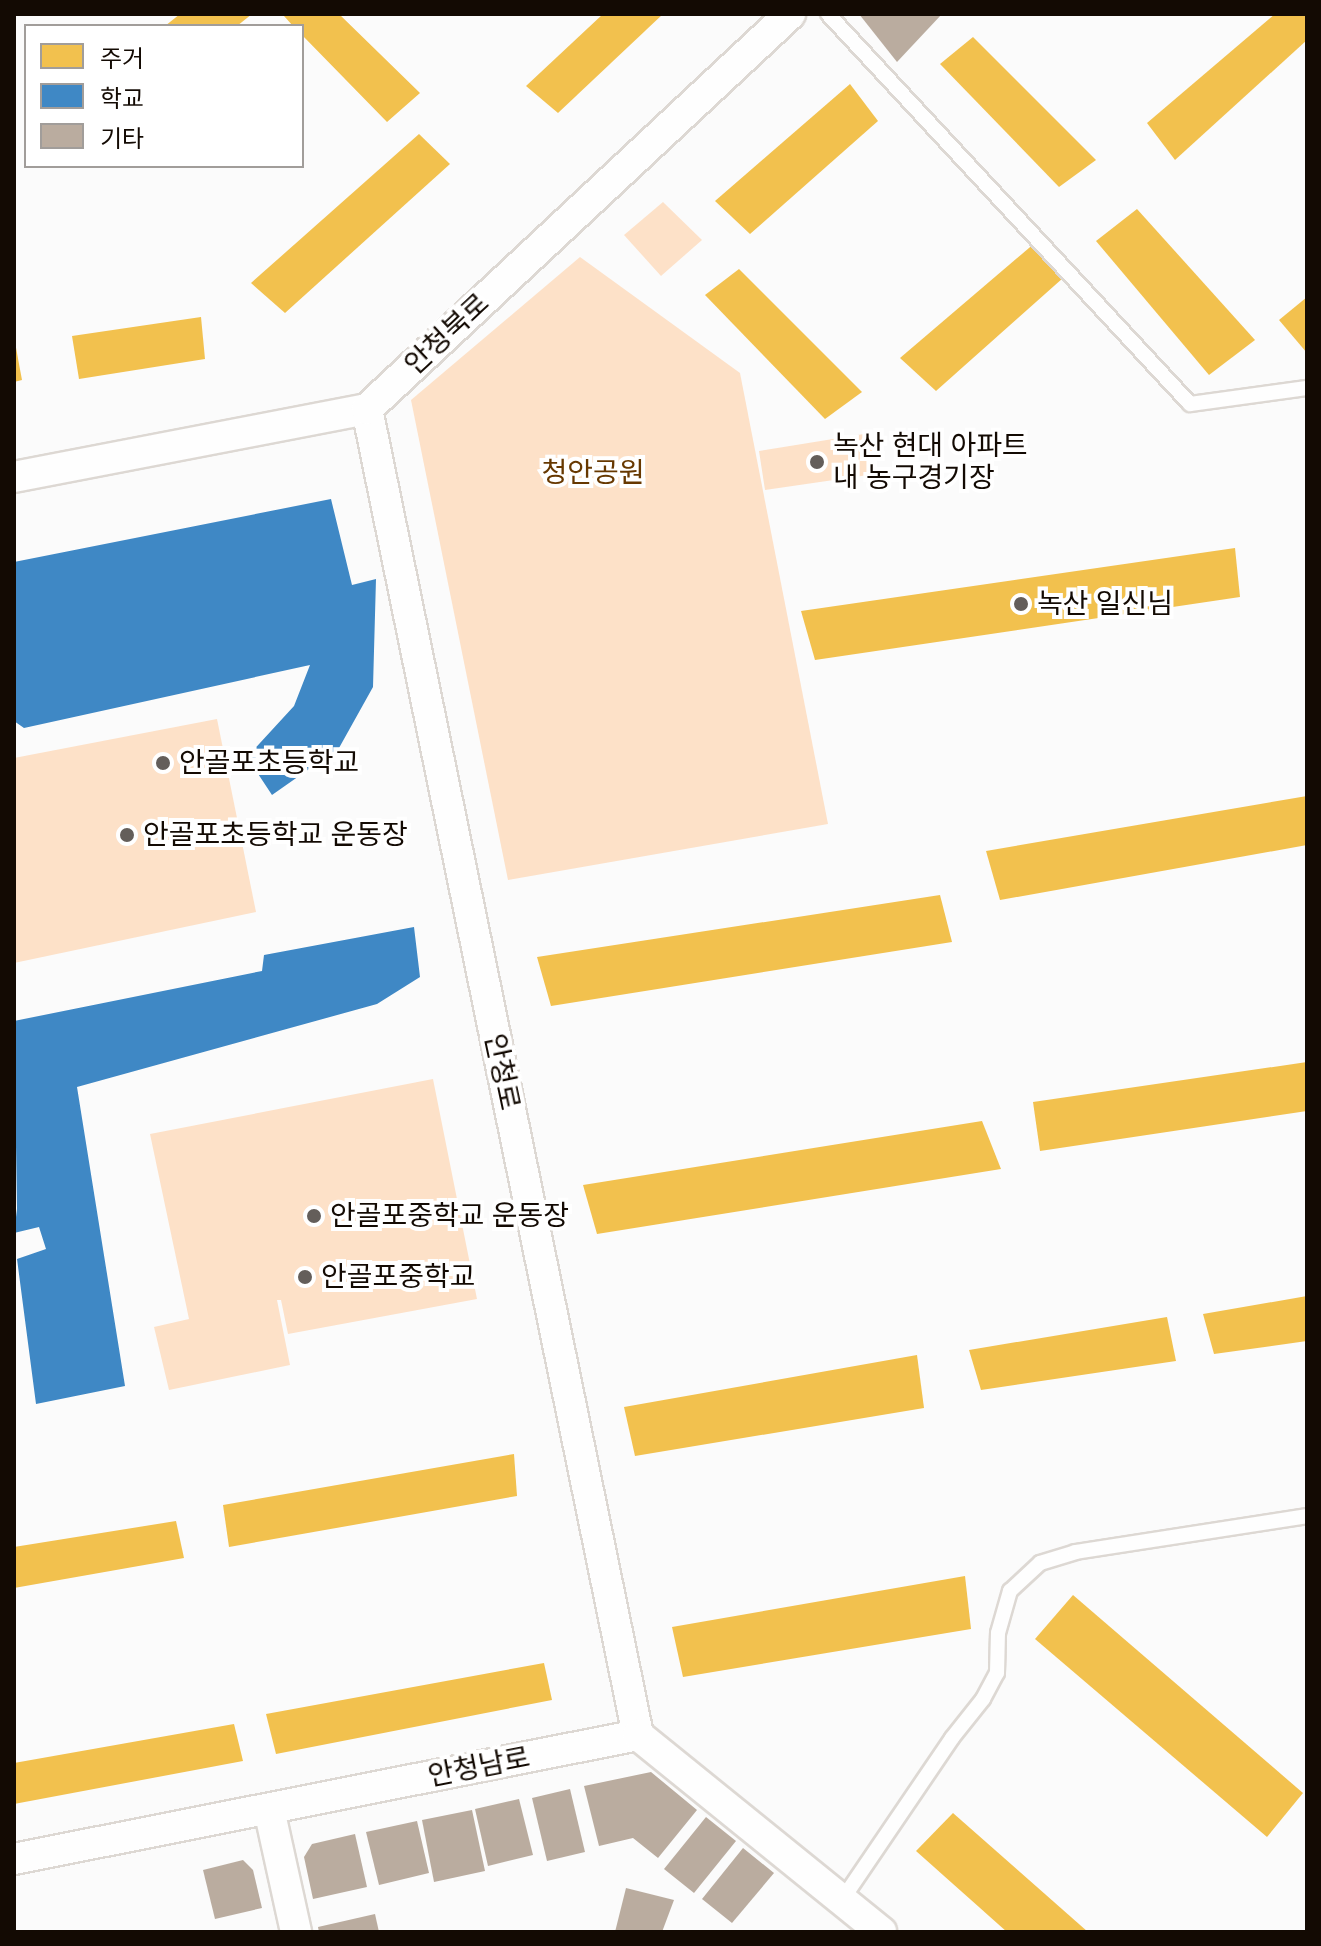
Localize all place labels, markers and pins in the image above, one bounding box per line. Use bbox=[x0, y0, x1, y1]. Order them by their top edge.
place label: 녹산 현대 아파트 내 농구경기장 bbox=[833, 429, 1028, 495]
marker: 녹산 현대 아파트 내 농구경기장 bbox=[808, 453, 826, 471]
place label: 녹산 일신님 bbox=[1037, 587, 1173, 621]
marker: 녹산 일신님 bbox=[1012, 595, 1030, 613]
place label: 안골포초등학교 bbox=[179, 746, 359, 780]
marker: 안골포초등학교 bbox=[154, 754, 172, 772]
place label: 안골포초등학교 운동장 bbox=[143, 818, 408, 852]
marker: 안골포초등학교 운동장 bbox=[118, 826, 136, 844]
place label: 안골포중학교 운동장 bbox=[330, 1199, 569, 1233]
marker: 안골포중학교 운동장 bbox=[305, 1207, 323, 1225]
place label: 안골포중학교 bbox=[321, 1260, 476, 1294]
marker: 안골포중학교 bbox=[296, 1268, 314, 1286]

